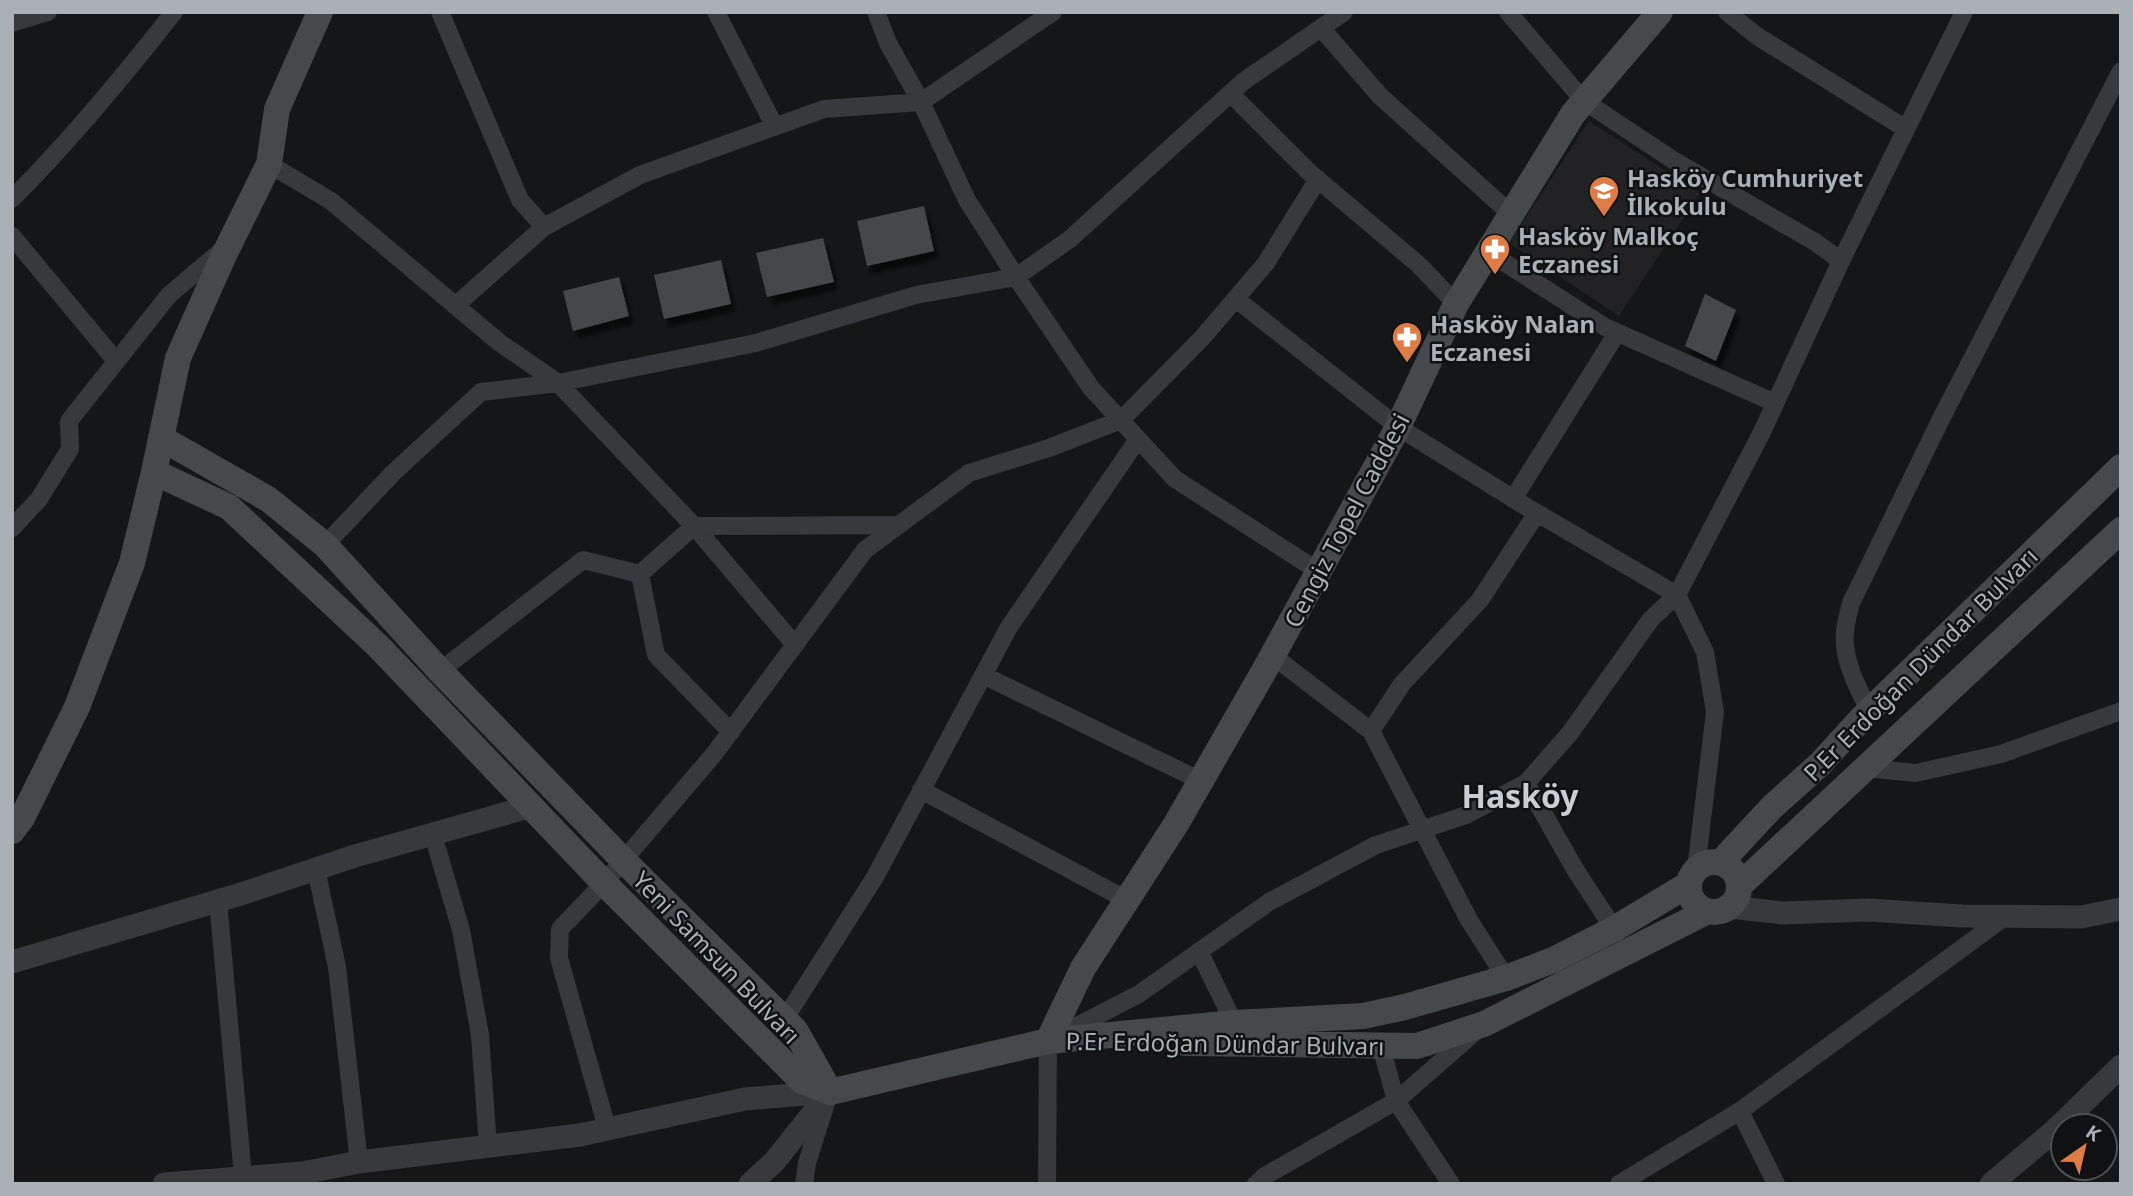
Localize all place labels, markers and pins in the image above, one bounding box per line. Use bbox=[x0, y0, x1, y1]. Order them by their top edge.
place label: Hasköy Cumhuriyet İlkokulu bbox=[1627, 161, 1863, 222]
school or university icon: Hasköy Cumhuriyet İlkokulu bbox=[1587, 174, 1621, 218]
place label: Hasköy Malkoç Eczanesi bbox=[1518, 219, 1699, 280]
pharmacy icon: Hasköy Malkoç Eczanesi bbox=[1478, 232, 1512, 276]
place label: Hasköy Nalan Eczanesi bbox=[1430, 307, 1595, 368]
pharmacy icon: Hasköy Nalan Eczanesi bbox=[1390, 320, 1424, 364]

